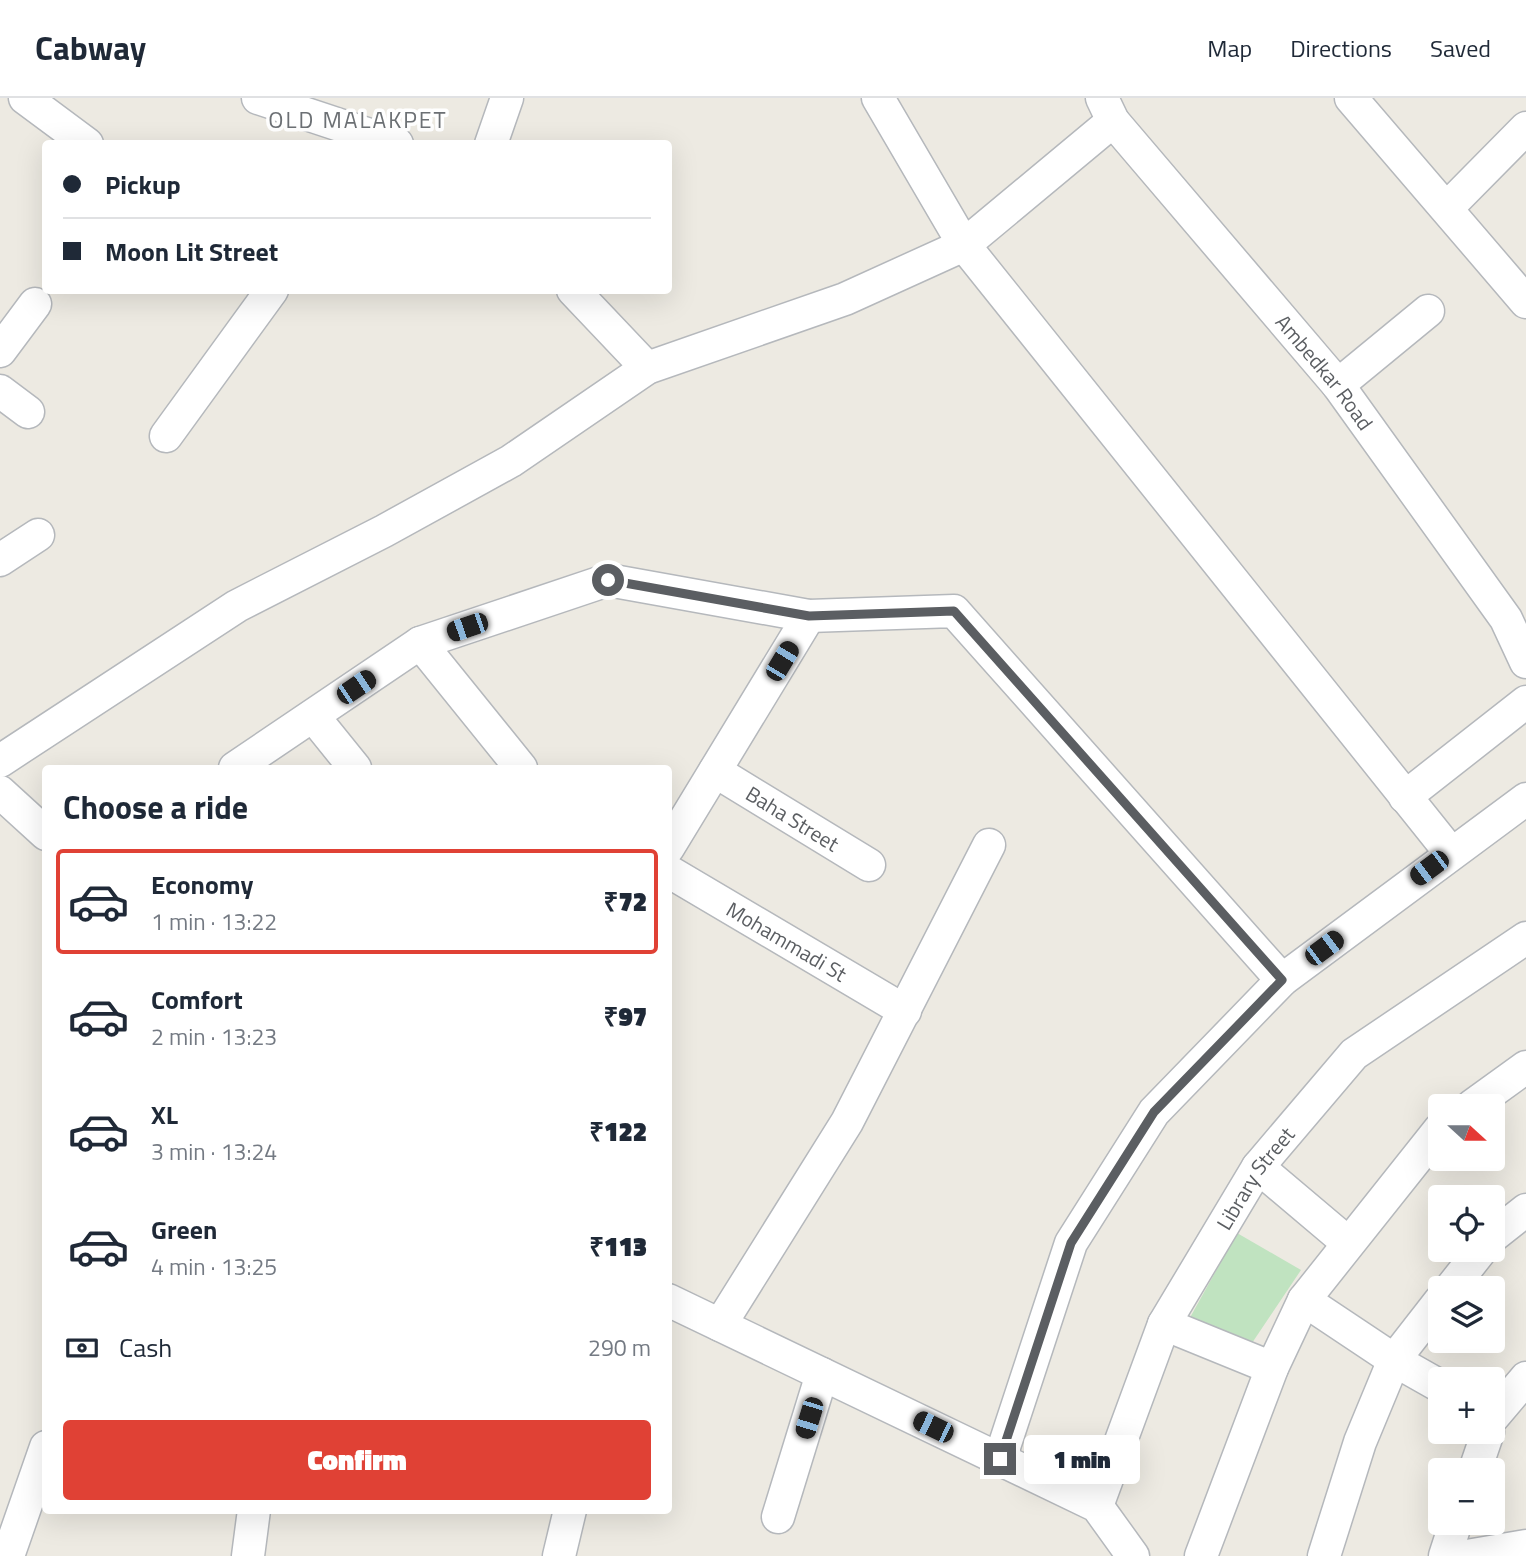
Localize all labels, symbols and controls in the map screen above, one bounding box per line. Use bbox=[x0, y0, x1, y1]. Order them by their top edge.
text: Cabway bbox=[35, 23, 146, 73]
text: Map bbox=[1207, 30, 1252, 66]
text: Directions bbox=[1290, 30, 1392, 66]
text: Saved bbox=[1430, 30, 1491, 66]
district label: OLD MALAKPET bbox=[268, 102, 448, 137]
text: Pickup bbox=[105, 165, 181, 204]
text: Moon Lit Street bbox=[105, 232, 278, 271]
street label: Ambedkar Road bbox=[1268, 307, 1381, 437]
route start bbox=[592, 564, 624, 596]
car bbox=[444, 610, 491, 644]
car bbox=[763, 638, 802, 684]
car bbox=[333, 667, 380, 707]
street label: Baha Street bbox=[740, 778, 846, 860]
text: Choose a ride bbox=[63, 783, 248, 831]
car bbox=[1406, 847, 1453, 889]
text: Economy bbox=[151, 865, 253, 904]
icon: car bbox=[67, 870, 130, 933]
text: ₹72 bbox=[604, 882, 647, 921]
street label: Mohammadi St bbox=[721, 893, 854, 990]
text: 1 min · 13:22 bbox=[151, 904, 277, 939]
car bbox=[1301, 927, 1348, 969]
text: Comfort bbox=[151, 980, 243, 1019]
icon: car bbox=[67, 985, 130, 1048]
text: ₹97 bbox=[604, 997, 647, 1036]
text: 2 min · 13:23 bbox=[151, 1019, 277, 1054]
north arrow bbox=[1428, 1094, 1505, 1171]
map controls bbox=[1428, 1094, 1505, 1535]
text: XL bbox=[151, 1095, 178, 1134]
icon: car bbox=[67, 1100, 130, 1163]
text: ₹122 bbox=[589, 1112, 647, 1151]
street label: Library Street bbox=[1208, 1119, 1302, 1236]
text: 3 min · 13:24 bbox=[151, 1134, 277, 1169]
button: locate bbox=[1428, 1185, 1505, 1262]
text: Green bbox=[151, 1210, 217, 1249]
icon: car bbox=[67, 1215, 130, 1278]
text: ₹113 bbox=[589, 1227, 647, 1266]
text: 4 min · 13:25 bbox=[151, 1249, 277, 1284]
button: layers bbox=[1428, 1276, 1505, 1353]
text: Cash bbox=[119, 1328, 172, 1367]
icon: cash bbox=[63, 1329, 101, 1367]
text: 290 m bbox=[588, 1330, 651, 1365]
button: + bbox=[1428, 1367, 1505, 1444]
car bbox=[793, 1395, 826, 1441]
car bbox=[910, 1408, 957, 1446]
button: Confirm bbox=[63, 1420, 651, 1500]
callout: 1 min bbox=[1024, 1434, 1140, 1484]
text: 1 min bbox=[1053, 1442, 1111, 1477]
route end bbox=[984, 1443, 1016, 1475]
button: − bbox=[1428, 1458, 1505, 1535]

